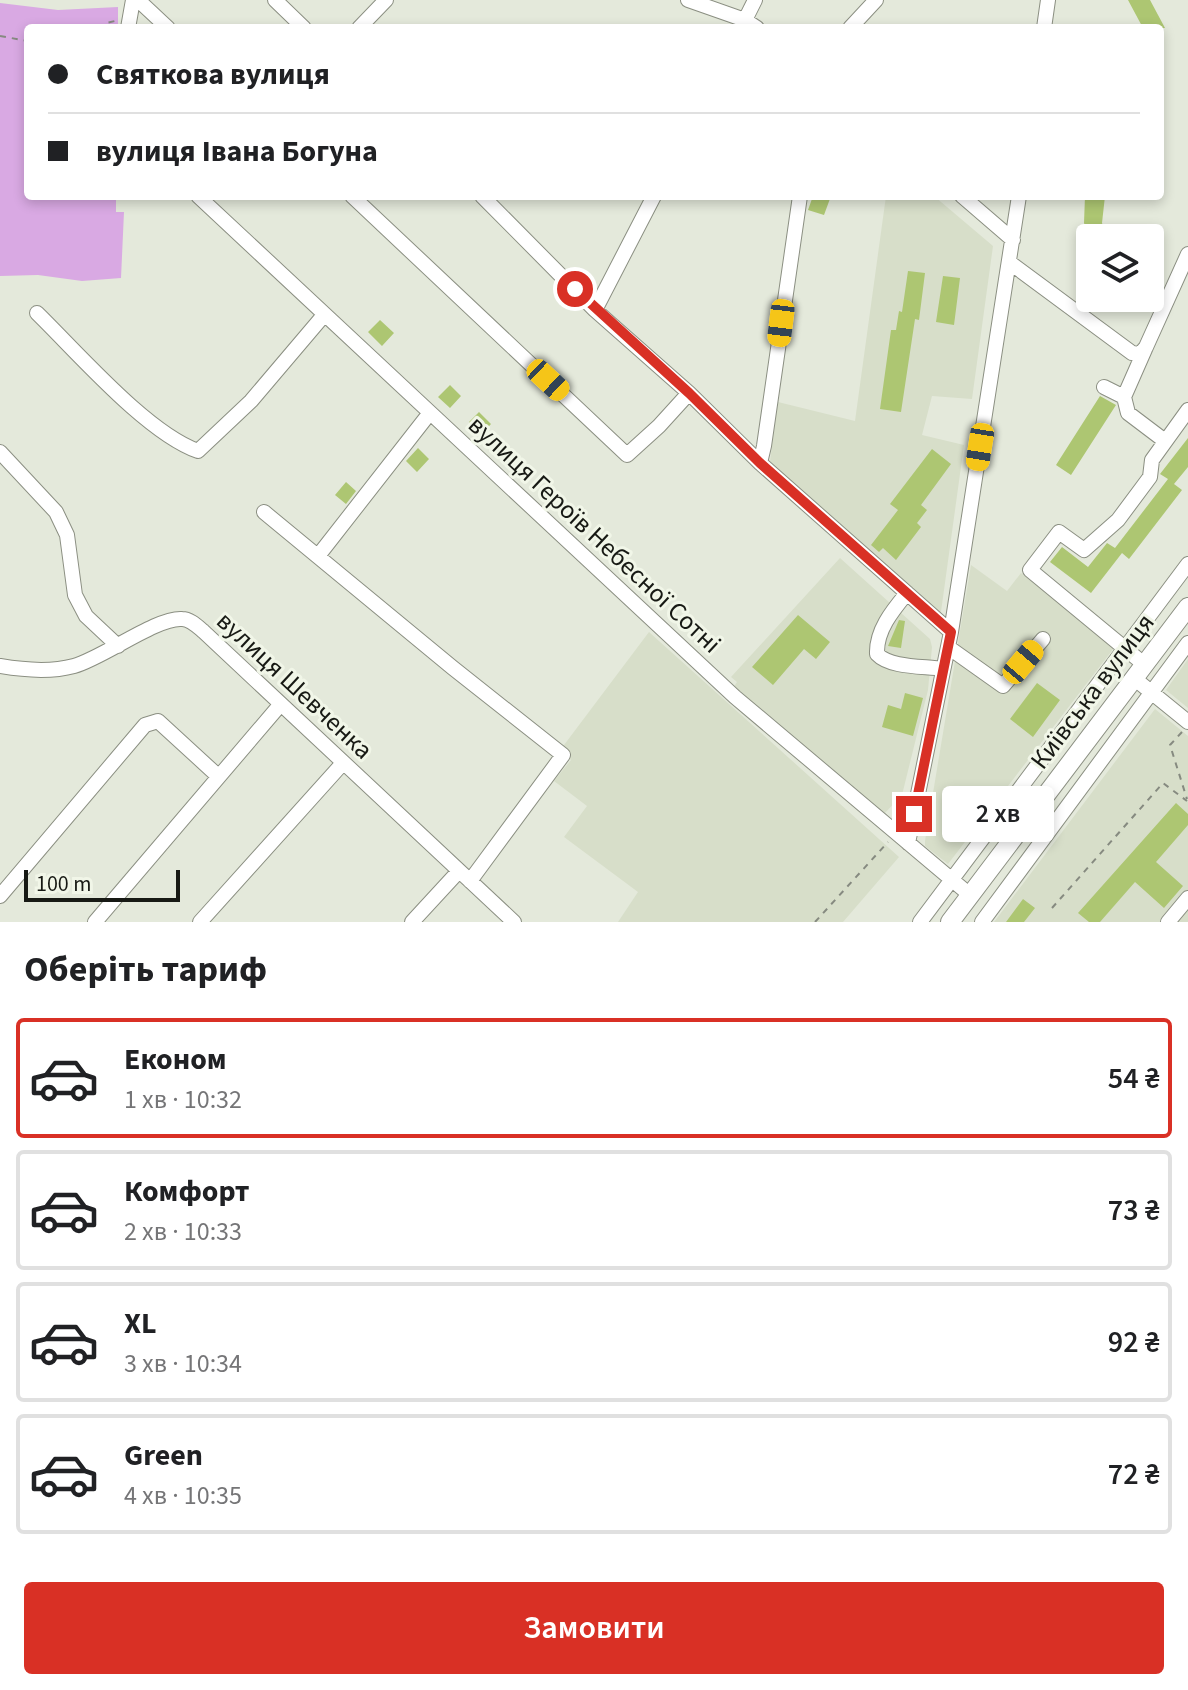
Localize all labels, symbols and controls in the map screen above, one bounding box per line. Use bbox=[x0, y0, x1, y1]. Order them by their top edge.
text: Святкова вулиця bbox=[96, 53, 330, 96]
text: вулиця Івана Богуна bbox=[96, 130, 378, 173]
map controls bbox=[1076, 224, 1164, 312]
button: layers bbox=[1076, 224, 1164, 312]
route start bbox=[557, 271, 593, 307]
car bbox=[766, 298, 796, 348]
car bbox=[522, 355, 574, 405]
street label: вулиця Героїв Небесної Сотні bbox=[460, 407, 729, 662]
car bbox=[964, 421, 996, 473]
street label: вулиця Шевченка bbox=[208, 603, 381, 768]
street label: Київська вулиця bbox=[1022, 606, 1163, 777]
car bbox=[998, 636, 1048, 688]
callout: 2 хв bbox=[942, 786, 1054, 842]
text: 2 хв bbox=[976, 795, 1020, 832]
route end bbox=[896, 796, 932, 832]
scale bar bbox=[24, 866, 180, 902]
text: 100 m bbox=[36, 868, 91, 900]
text: Оберіть тариф bbox=[24, 944, 267, 995]
text: Економ bbox=[124, 1038, 227, 1081]
icon: car bbox=[28, 1042, 100, 1114]
text: 54 ₴ bbox=[1108, 1057, 1160, 1100]
text: 1 хв · 10:32 bbox=[124, 1081, 242, 1118]
text: Комфорт bbox=[124, 1170, 250, 1213]
icon: car bbox=[28, 1174, 100, 1246]
text: 73 ₴ bbox=[1108, 1189, 1160, 1232]
text: 2 хв · 10:33 bbox=[124, 1213, 242, 1250]
text: XL bbox=[124, 1302, 157, 1345]
icon: car bbox=[28, 1306, 100, 1378]
text: 92 ₴ bbox=[1108, 1321, 1160, 1364]
text: 3 хв · 10:34 bbox=[124, 1345, 242, 1382]
text: Green bbox=[124, 1434, 203, 1477]
icon: car bbox=[28, 1438, 100, 1510]
text: 72 ₴ bbox=[1108, 1453, 1160, 1496]
text: 4 хв · 10:35 bbox=[124, 1477, 242, 1514]
button: Замовити bbox=[24, 1582, 1164, 1674]

